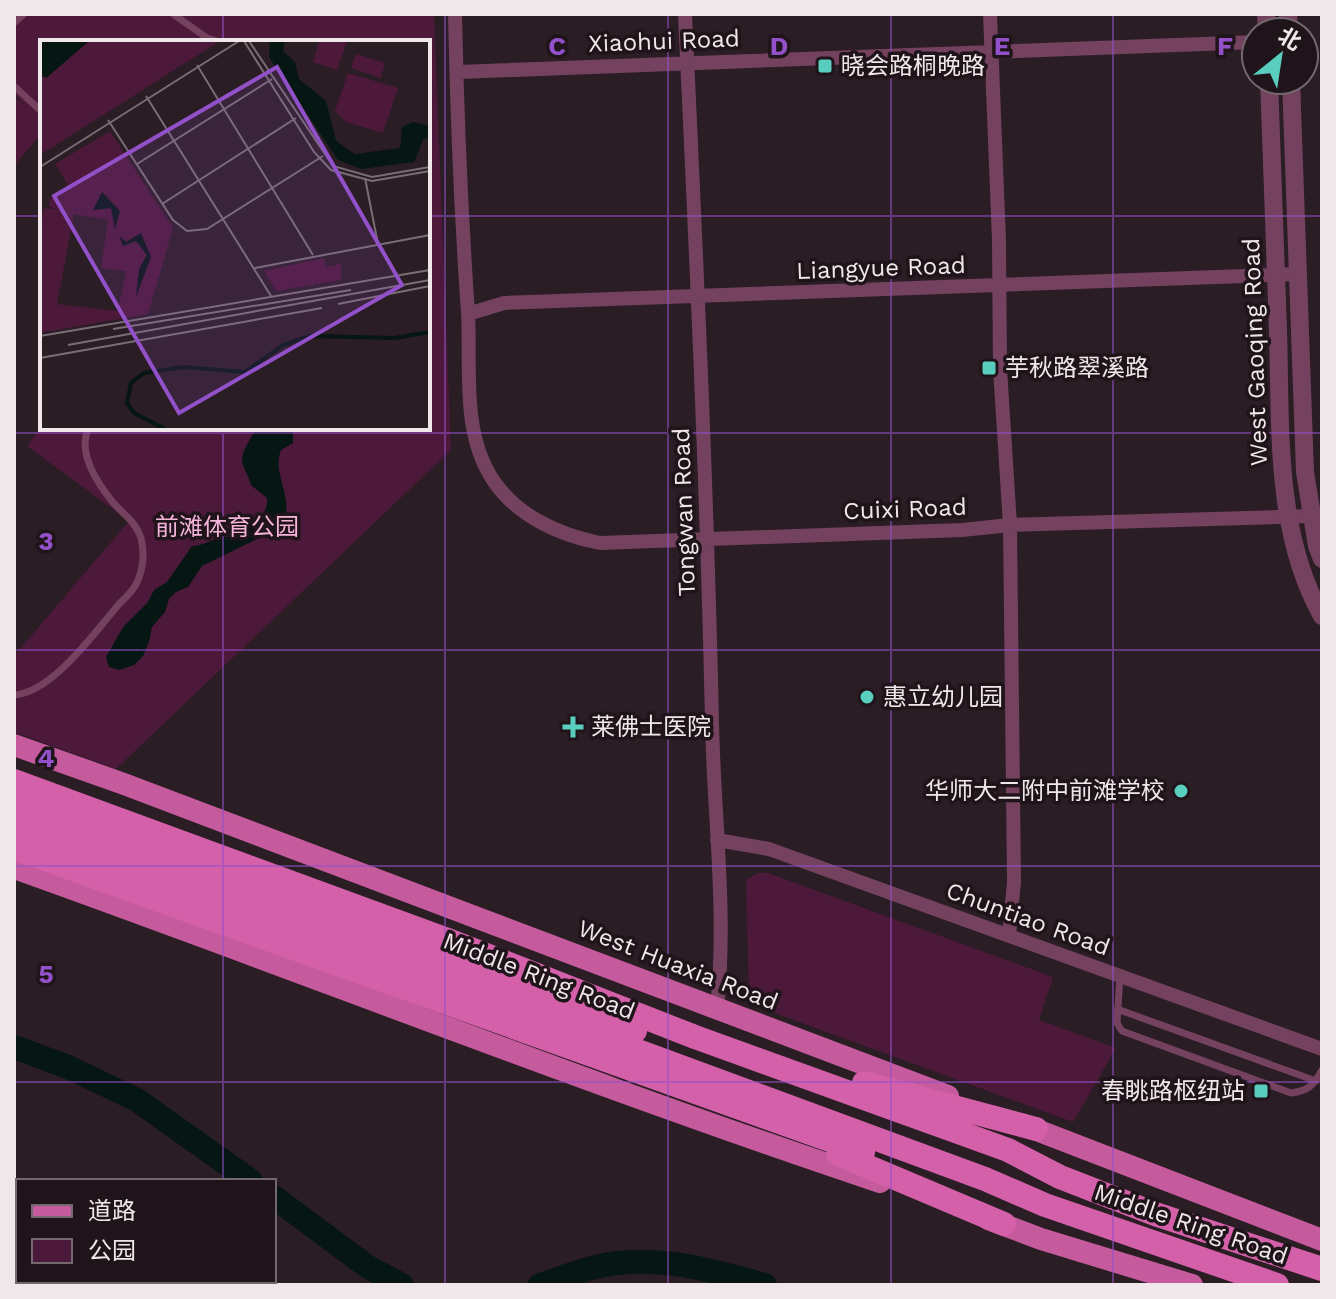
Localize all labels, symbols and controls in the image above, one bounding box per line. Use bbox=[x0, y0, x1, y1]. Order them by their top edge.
north arrow bbox=[1240, 16, 1320, 96]
text: 北 bbox=[1274, 23, 1306, 55]
street label: Xiaohui Road bbox=[588, 24, 740, 58]
text: C bbox=[548, 31, 566, 61]
text: D bbox=[770, 31, 788, 61]
text: E bbox=[994, 31, 1010, 61]
text: F bbox=[1217, 31, 1233, 61]
inset map bbox=[40, 40, 430, 430]
place label: 晓会路桐晚路 bbox=[841, 52, 985, 80]
marker: 晓会路桐晚路 bbox=[816, 57, 834, 75]
street label: West Gaoqing Road bbox=[1237, 237, 1273, 467]
street label: Liangyue Road bbox=[796, 251, 966, 285]
place label: 芋秋路翠溪路 bbox=[1005, 354, 1149, 382]
marker: 芋秋路翠溪路 bbox=[980, 359, 998, 377]
street label: Tongwan Road bbox=[667, 427, 701, 597]
street label: Cuixi Road bbox=[843, 493, 967, 525]
park label: 前滩体育公园 bbox=[155, 513, 299, 541]
text: 3 bbox=[38, 526, 54, 556]
place label: 惠立幼儿园 bbox=[883, 683, 1003, 711]
marker: 惠立幼儿园 bbox=[858, 688, 876, 706]
place label: 莱佛士医院 bbox=[591, 713, 711, 741]
marker: 莱佛士医院 bbox=[562, 716, 584, 738]
text: 4 bbox=[38, 743, 55, 773]
place label: 华师大二附中前滩学校 bbox=[925, 777, 1165, 805]
marker: 华师大二附中前滩学校 bbox=[1172, 782, 1190, 800]
street label: Chuntiao Road bbox=[942, 876, 1114, 962]
street label: West Huaxia Road bbox=[574, 914, 782, 1016]
street label: Middle Ring Road bbox=[439, 927, 639, 1025]
text: 5 bbox=[38, 959, 54, 989]
place label: 春眺路枢纽站 bbox=[1101, 1077, 1245, 1105]
marker: 春眺路枢纽站 bbox=[1252, 1082, 1270, 1100]
street label: Middle Ring Road bbox=[1090, 1178, 1292, 1270]
legend bbox=[16, 1179, 276, 1283]
text: 道路 bbox=[88, 1197, 136, 1225]
text: 公园 bbox=[88, 1237, 136, 1265]

